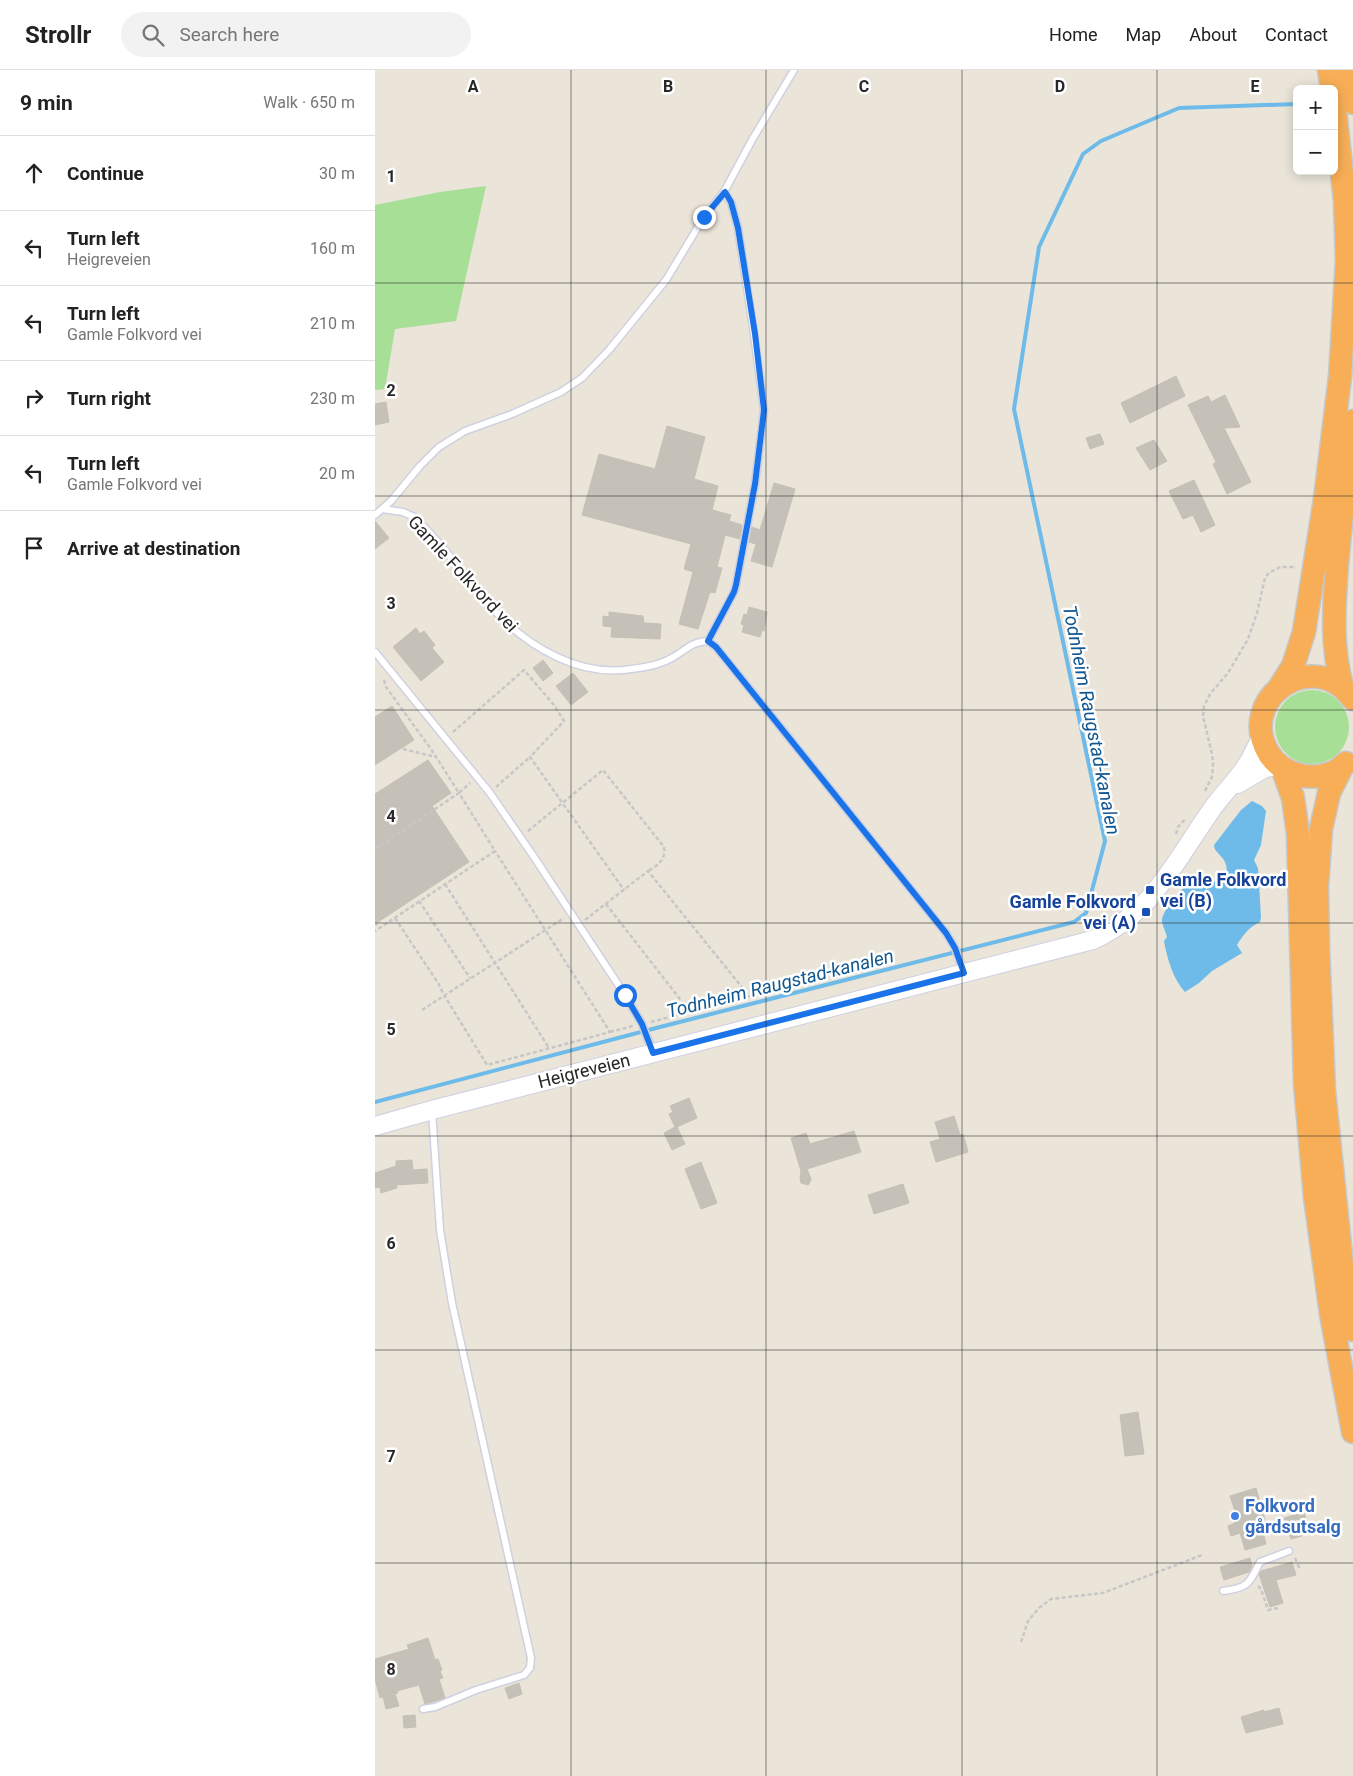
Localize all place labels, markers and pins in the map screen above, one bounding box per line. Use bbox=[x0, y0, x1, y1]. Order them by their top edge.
place label: Gamle Folkvord vei (B) bbox=[1160, 869, 1286, 912]
marker: Gamle Folkvord vei (B) bbox=[1144, 884, 1156, 896]
place label: Gamle Folkvord vei (A) bbox=[1010, 891, 1136, 934]
marker: Gamle Folkvord vei (A) bbox=[1140, 906, 1152, 918]
place label: Folkvord gårdsutsalg bbox=[1245, 1495, 1341, 1537]
marker: Folkvord gårdsutsalg bbox=[1229, 1510, 1241, 1522]

